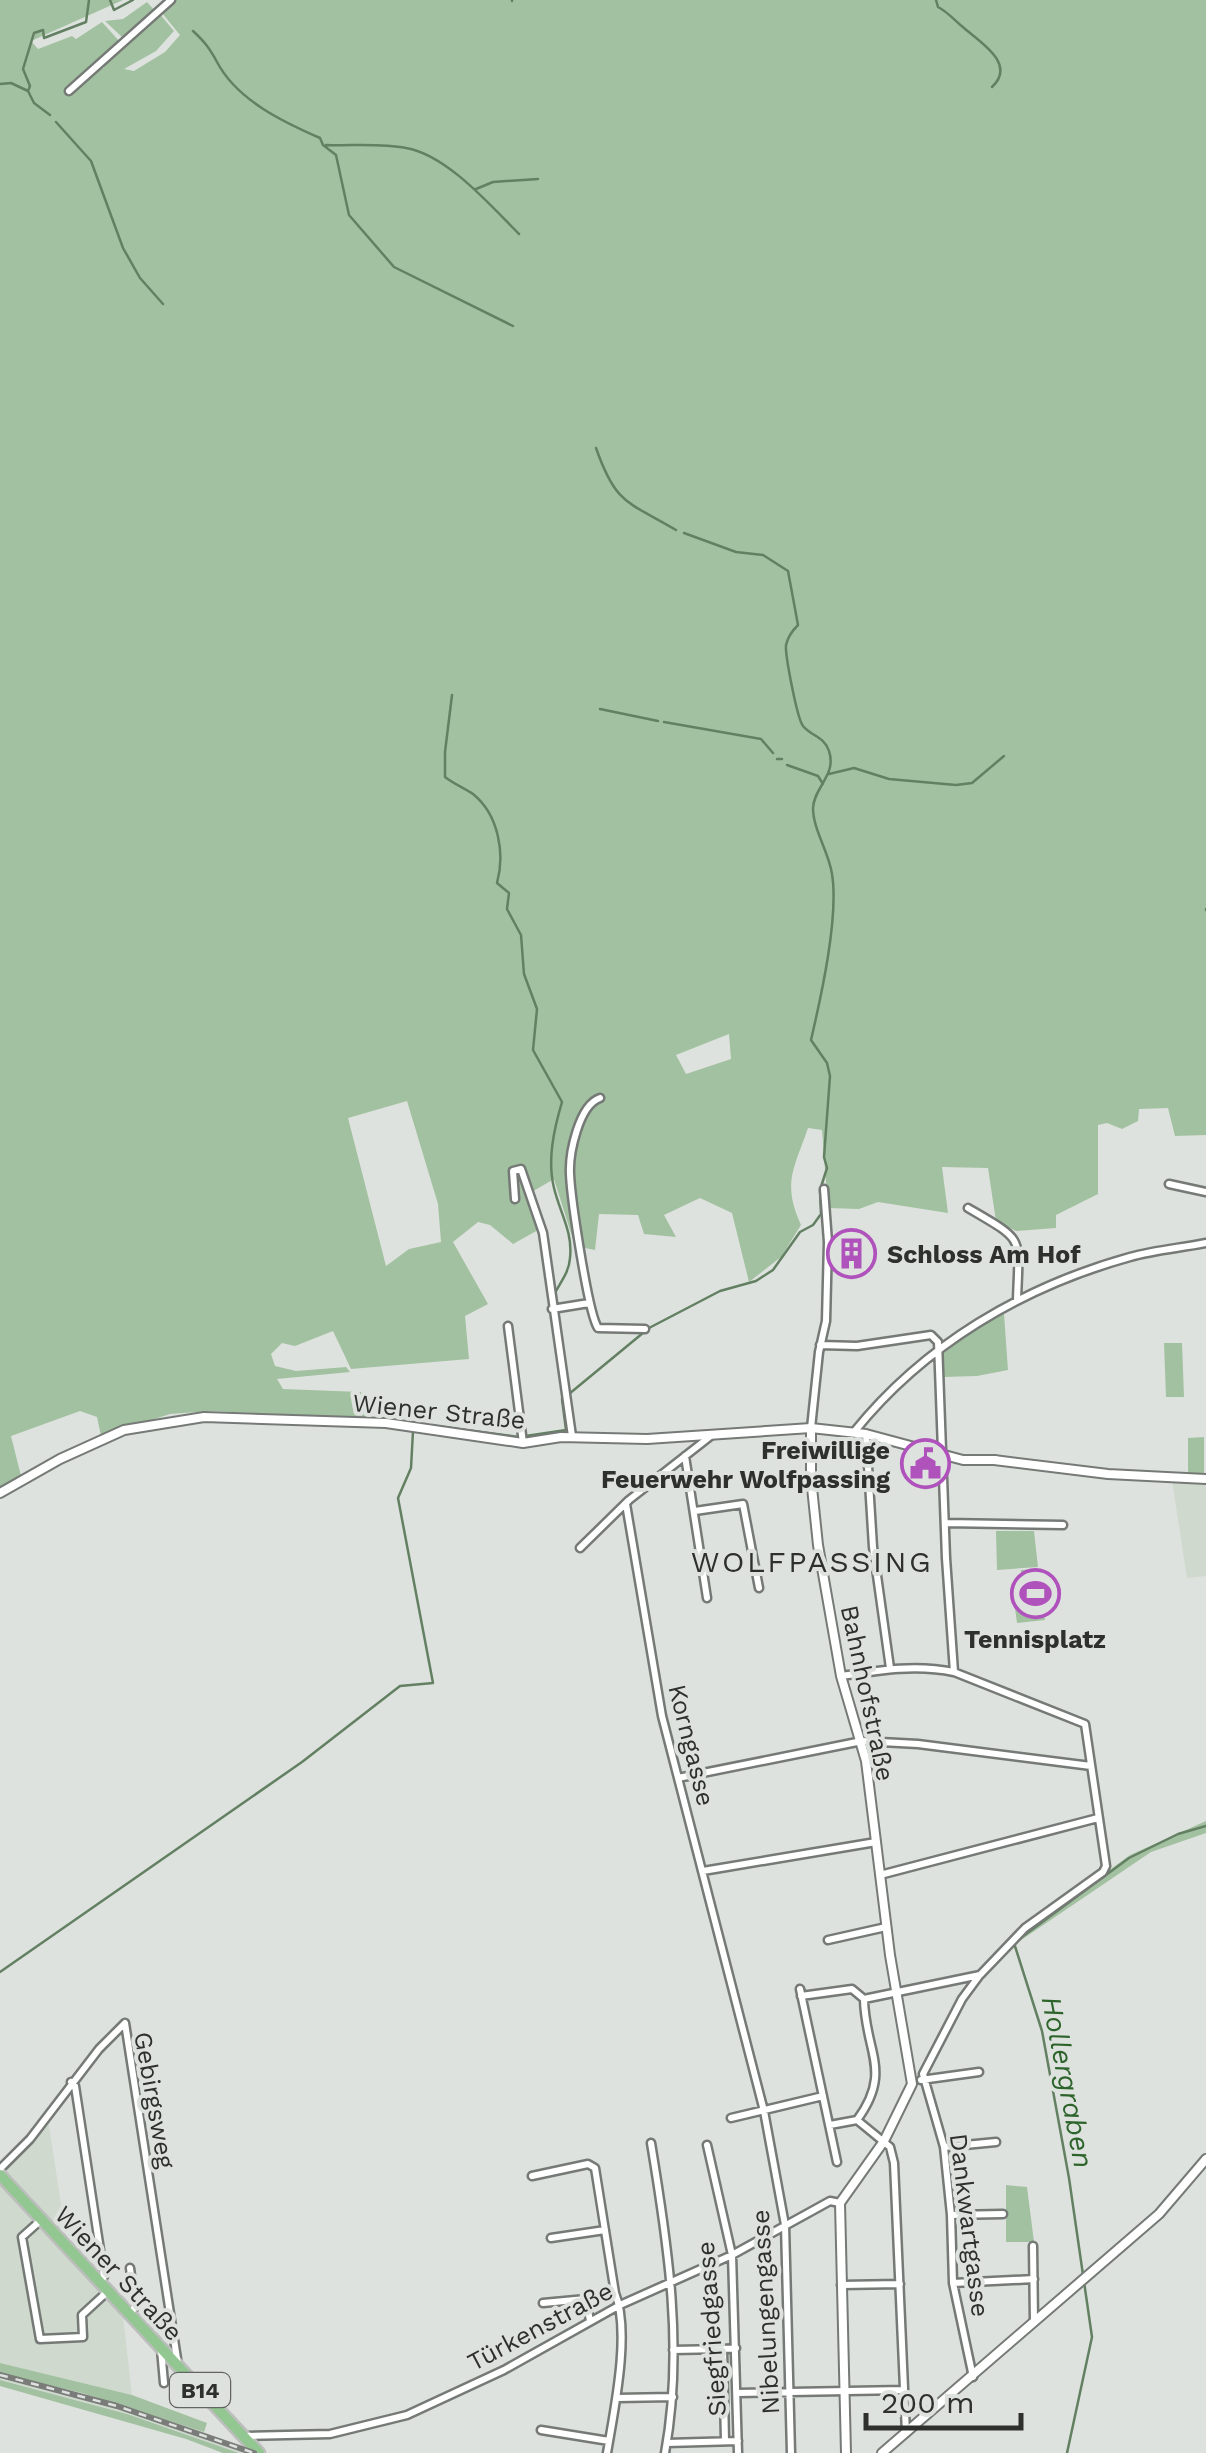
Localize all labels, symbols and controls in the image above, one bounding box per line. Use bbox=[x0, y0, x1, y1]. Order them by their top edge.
building icon: Schloss Am Hof bbox=[826, 1228, 878, 1280]
place label: Schloss Am Hof bbox=[887, 1240, 1081, 1269]
street label: Wiener Straße bbox=[351, 1388, 527, 1435]
place label: Freiwillige Feuerwehr Wolfpassing bbox=[601, 1436, 890, 1494]
public building icon: Freiwillige Feuerwehr Wolfpassing bbox=[899, 1438, 951, 1490]
district label: WOLFPASSING bbox=[691, 1544, 933, 1579]
sports icon: Tennisplatz bbox=[1009, 1567, 1061, 1619]
street label: Bahnhofstraße bbox=[835, 1603, 900, 1784]
place label: Tennisplatz bbox=[964, 1625, 1106, 1654]
street label: Korngasse bbox=[662, 1681, 721, 1809]
water label: Hollergraben bbox=[1035, 1993, 1100, 2171]
street label: Gebirgsweg bbox=[128, 2029, 181, 2171]
street label: Dankwartgasse bbox=[944, 2132, 995, 2319]
street label: Wiener Straße bbox=[49, 2200, 188, 2347]
street label: Nibelungengasse bbox=[746, 2209, 785, 2415]
street label: Siegfriedgasse bbox=[691, 2241, 732, 2417]
street label: Türkenstraße bbox=[463, 2276, 618, 2377]
scale bar bbox=[866, 2368, 1021, 2430]
road number: B14 bbox=[170, 2373, 230, 2407]
text: 200 m bbox=[881, 2385, 975, 2420]

